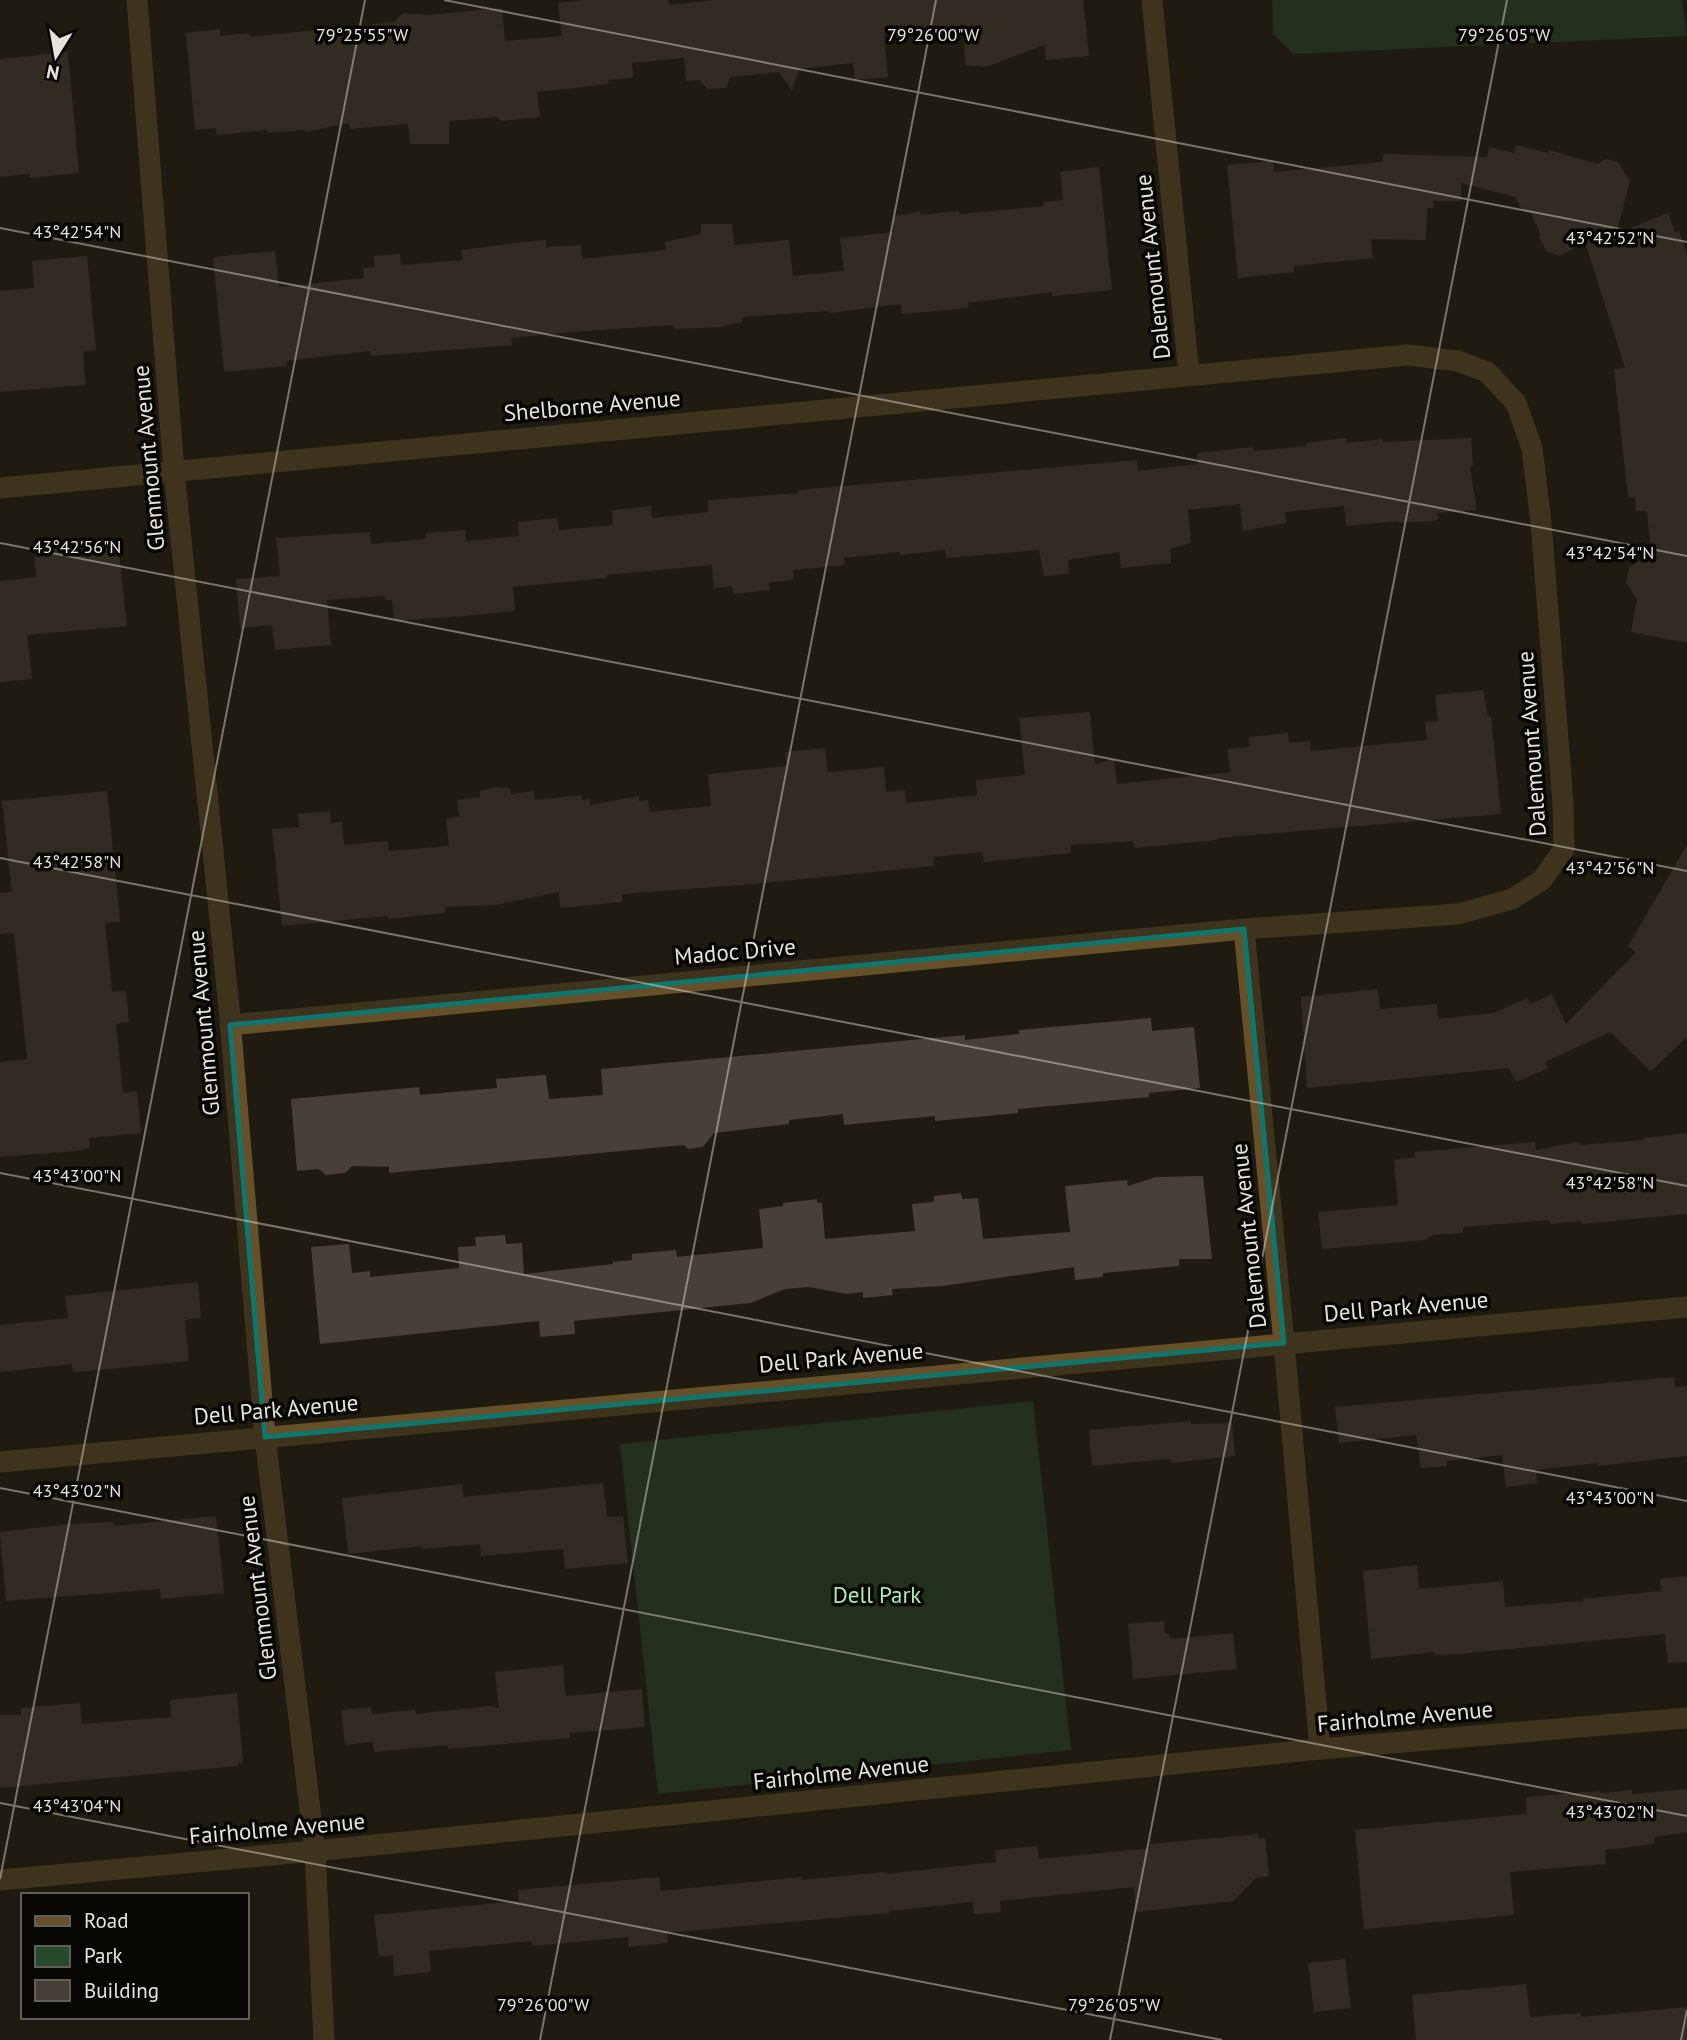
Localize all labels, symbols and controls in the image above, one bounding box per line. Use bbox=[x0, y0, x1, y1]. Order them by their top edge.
north arrow bbox=[21, 21, 91, 91]
text: 79°25'55"W bbox=[316, 23, 408, 46]
text: 79°26'00"W bbox=[887, 23, 979, 46]
text: 79°26'05"W bbox=[1458, 23, 1550, 46]
text: N bbox=[44, 60, 61, 86]
street label: Dalemount Avenue bbox=[1128, 173, 1176, 361]
text: 43°42'54"N bbox=[33, 220, 121, 243]
text: 43°42'52"N bbox=[1566, 226, 1654, 249]
street label: Glenmount Avenue bbox=[125, 364, 171, 552]
street label: Shelborne Avenue bbox=[502, 383, 682, 427]
text: 43°42'56"N bbox=[33, 535, 121, 558]
text: 43°42'54"N bbox=[1566, 541, 1654, 564]
street label: Dalemount Avenue bbox=[1510, 650, 1552, 838]
text: 43°42'58"N bbox=[33, 850, 121, 873]
text: 43°42'56"N bbox=[1566, 856, 1654, 879]
street label: Glenmount Avenue bbox=[180, 929, 226, 1117]
street label: Madoc Drive bbox=[673, 931, 797, 971]
street label: Dalemount Avenue bbox=[1224, 1142, 1272, 1330]
text: 43°43'00"N bbox=[33, 1164, 121, 1187]
text: 43°42'58"N bbox=[1566, 1171, 1654, 1194]
street label: Dell Park Avenue bbox=[1322, 1284, 1490, 1328]
street label: Dell Park Avenue bbox=[757, 1335, 925, 1379]
street label: Dell Park Avenue bbox=[192, 1387, 360, 1431]
text: 43°43'02"N bbox=[33, 1479, 121, 1502]
text: 43°43'00"N bbox=[1566, 1486, 1654, 1509]
street label: Glenmount Avenue bbox=[231, 1494, 283, 1682]
park label: Dell Park bbox=[833, 1580, 921, 1609]
street label: Fairholme Avenue bbox=[1316, 1694, 1494, 1738]
street label: Fairholme Avenue bbox=[752, 1748, 930, 1796]
text: 43°43'04"N bbox=[33, 1794, 121, 1817]
text: 43°43'02"N bbox=[1566, 1800, 1654, 1823]
street label: Fairholme Avenue bbox=[188, 1806, 366, 1850]
legend bbox=[21, 1893, 248, 2019]
text: Road bbox=[84, 1907, 128, 1934]
text: Park bbox=[84, 1942, 123, 1969]
text: Building bbox=[84, 1977, 159, 2004]
text: 79°26'00"W bbox=[497, 1993, 589, 2016]
text: 79°26'05"W bbox=[1068, 1993, 1160, 2016]

